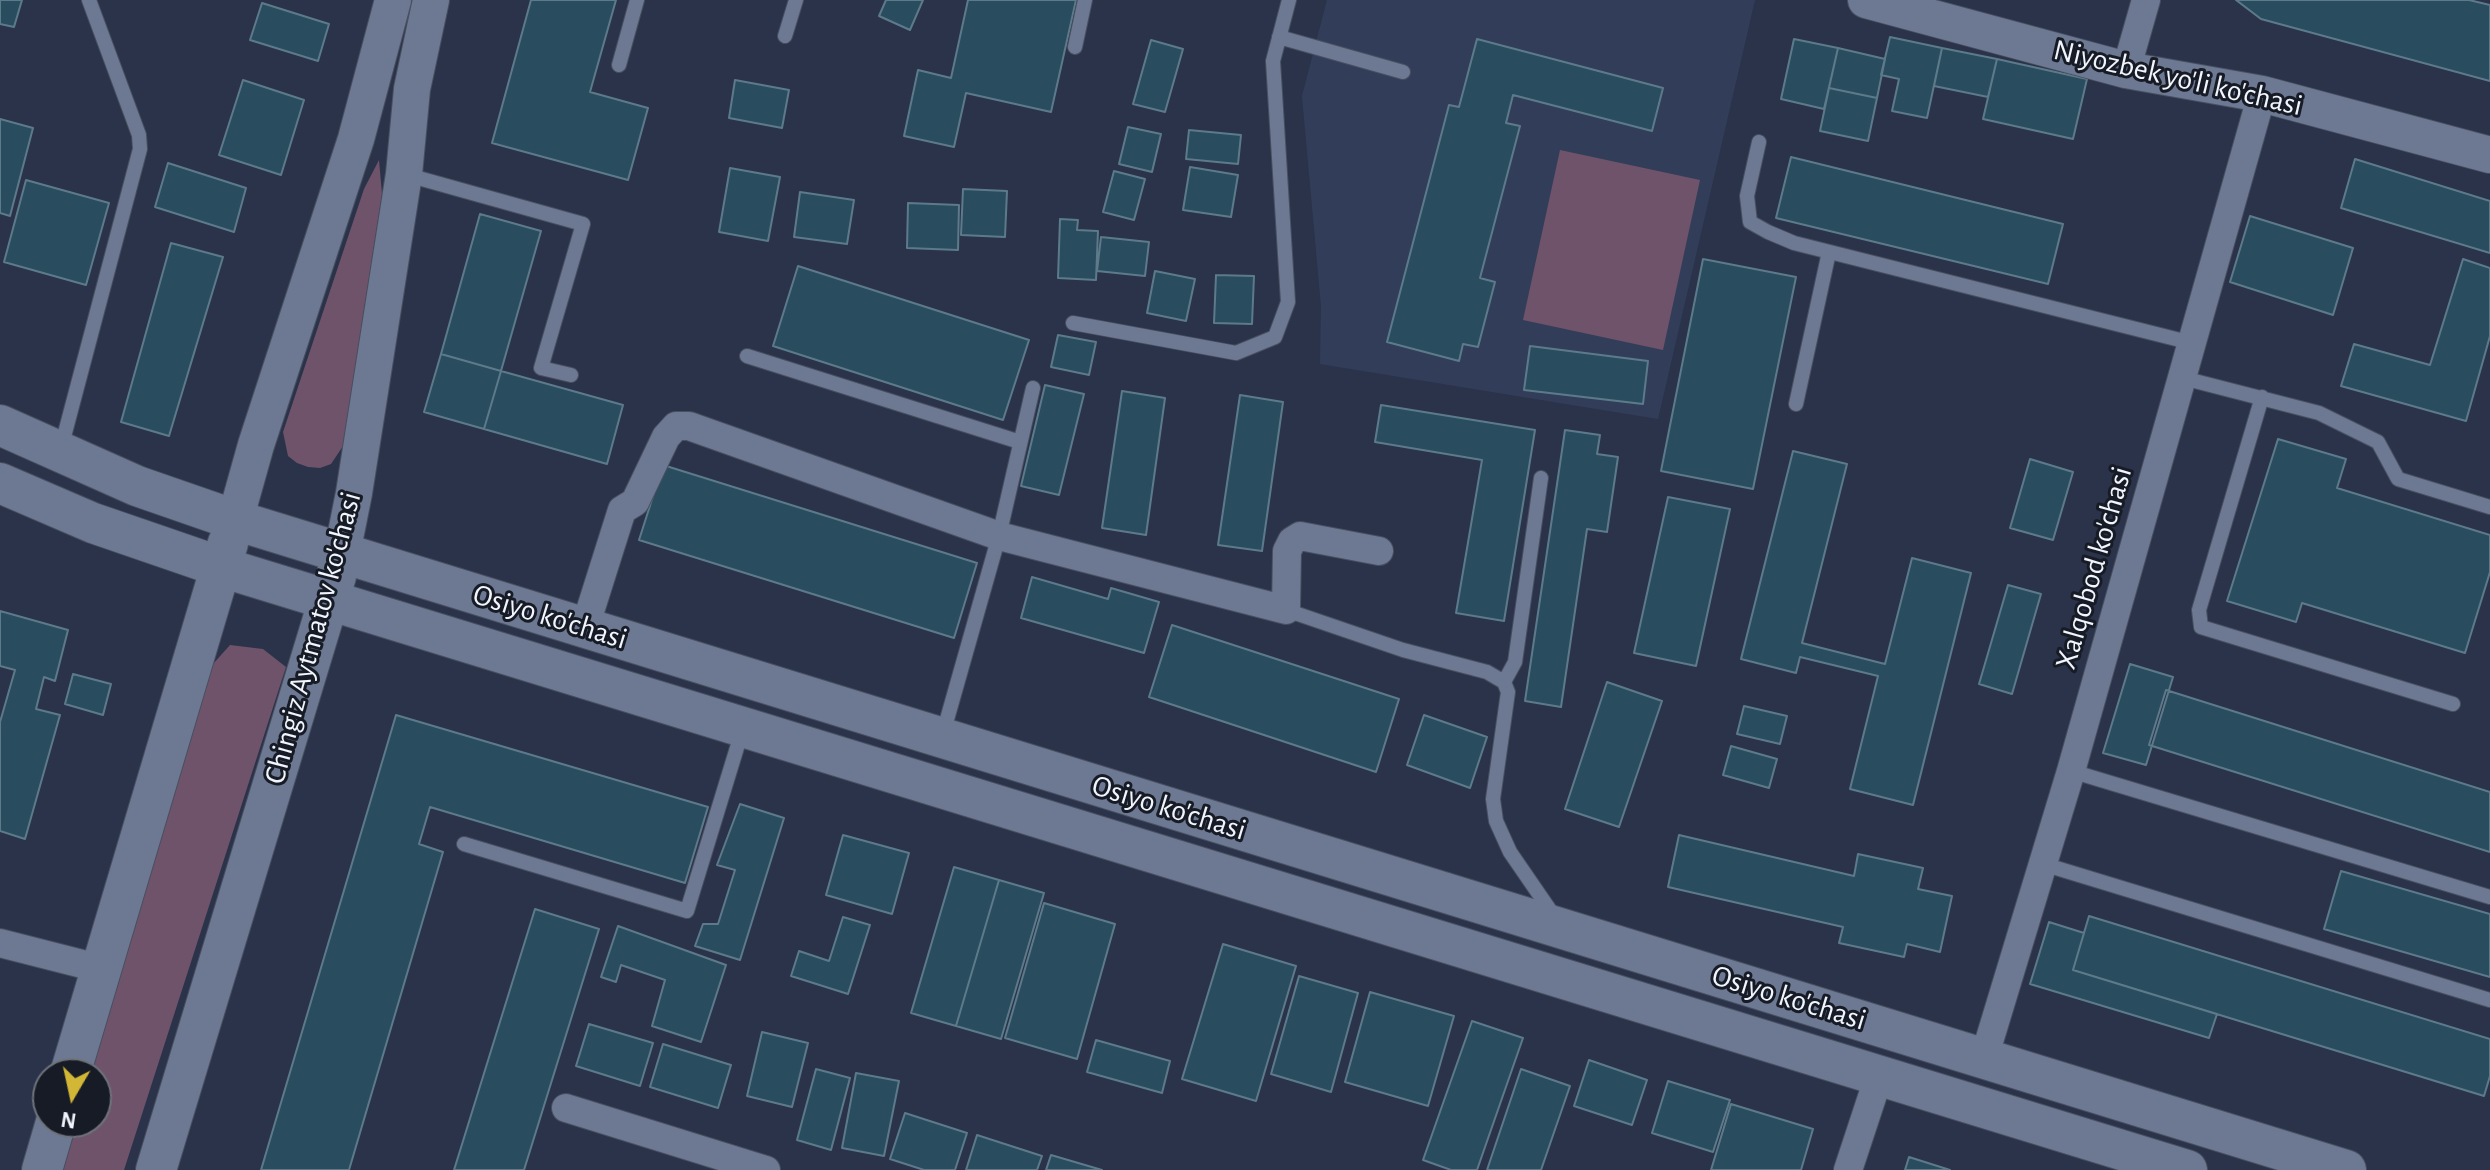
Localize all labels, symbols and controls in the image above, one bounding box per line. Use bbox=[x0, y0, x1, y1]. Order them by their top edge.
street label: Niyozbek yo'li ko'chasi bbox=[2050, 32, 2306, 124]
street label: Xalqobod ko'chasi bbox=[2048, 463, 2140, 673]
street label: Chingiz Aytmatov ko'chasi bbox=[257, 488, 369, 788]
street label: Osiyo ko'chasi bbox=[469, 577, 631, 657]
street label: Osiyo ko'chasi bbox=[1088, 768, 1250, 848]
street label: Osiyo ko'chasi bbox=[1708, 958, 1870, 1038]
north arrow bbox=[32, 1058, 112, 1138]
text: N bbox=[59, 1108, 78, 1132]

